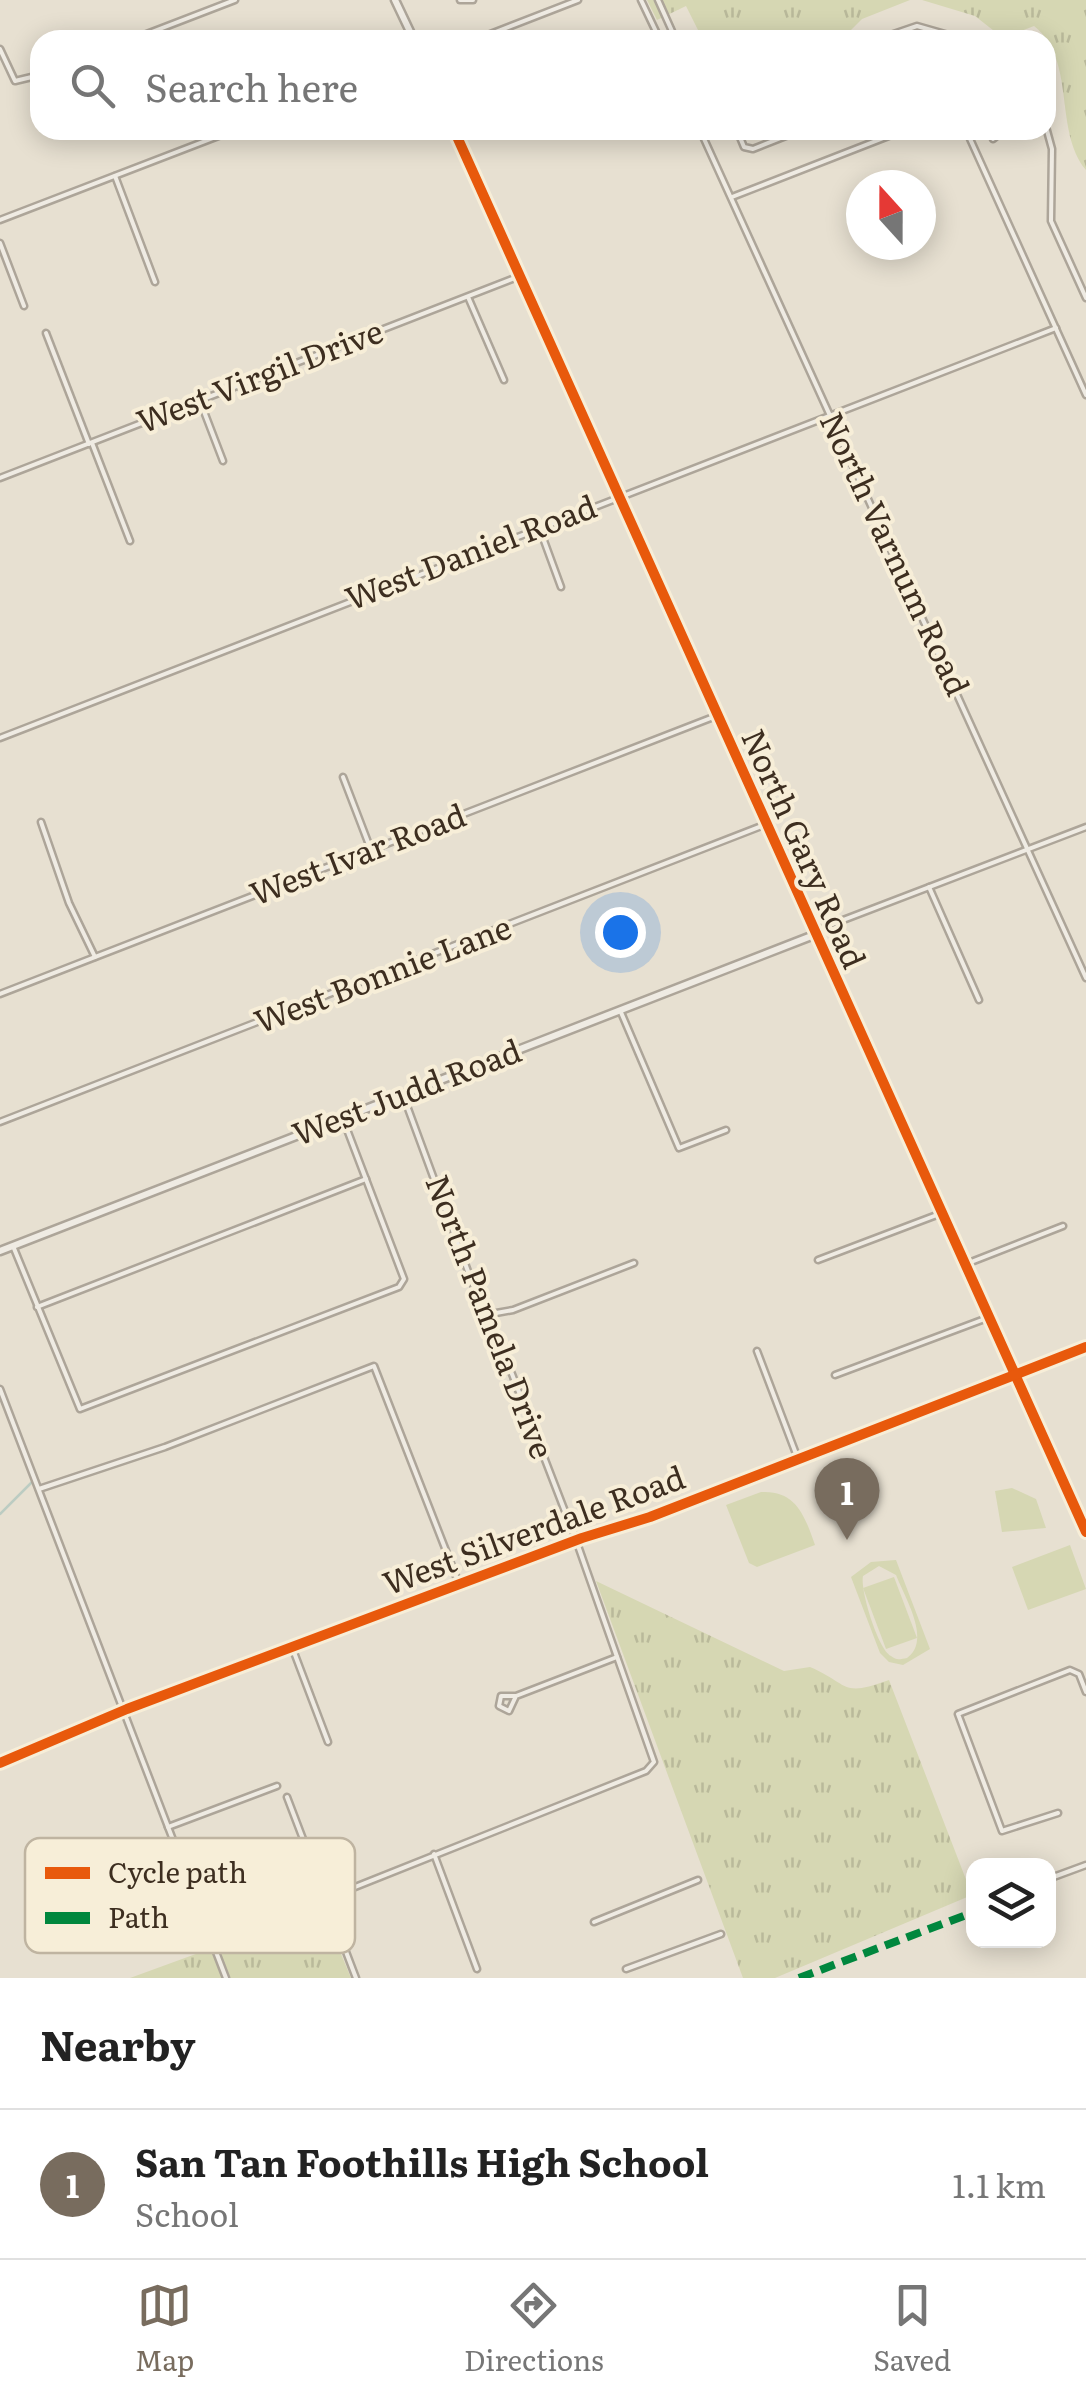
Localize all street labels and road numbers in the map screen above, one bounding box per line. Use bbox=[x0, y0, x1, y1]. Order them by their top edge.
street label: West Virgil Drive bbox=[129, 305, 389, 443]
street label: North Varnum Road bbox=[810, 403, 984, 703]
street label: West Daniel Road bbox=[337, 480, 603, 620]
street label: North Gary Road bbox=[731, 720, 880, 975]
street label: West Ivar Road bbox=[242, 789, 472, 915]
street label: West Bonnie Lane bbox=[246, 901, 517, 1043]
street label: West Judd Road bbox=[284, 1024, 527, 1156]
street label: North Pamela Drive bbox=[415, 1167, 568, 1465]
street label: West Silverdale Road bbox=[375, 1451, 691, 1605]

